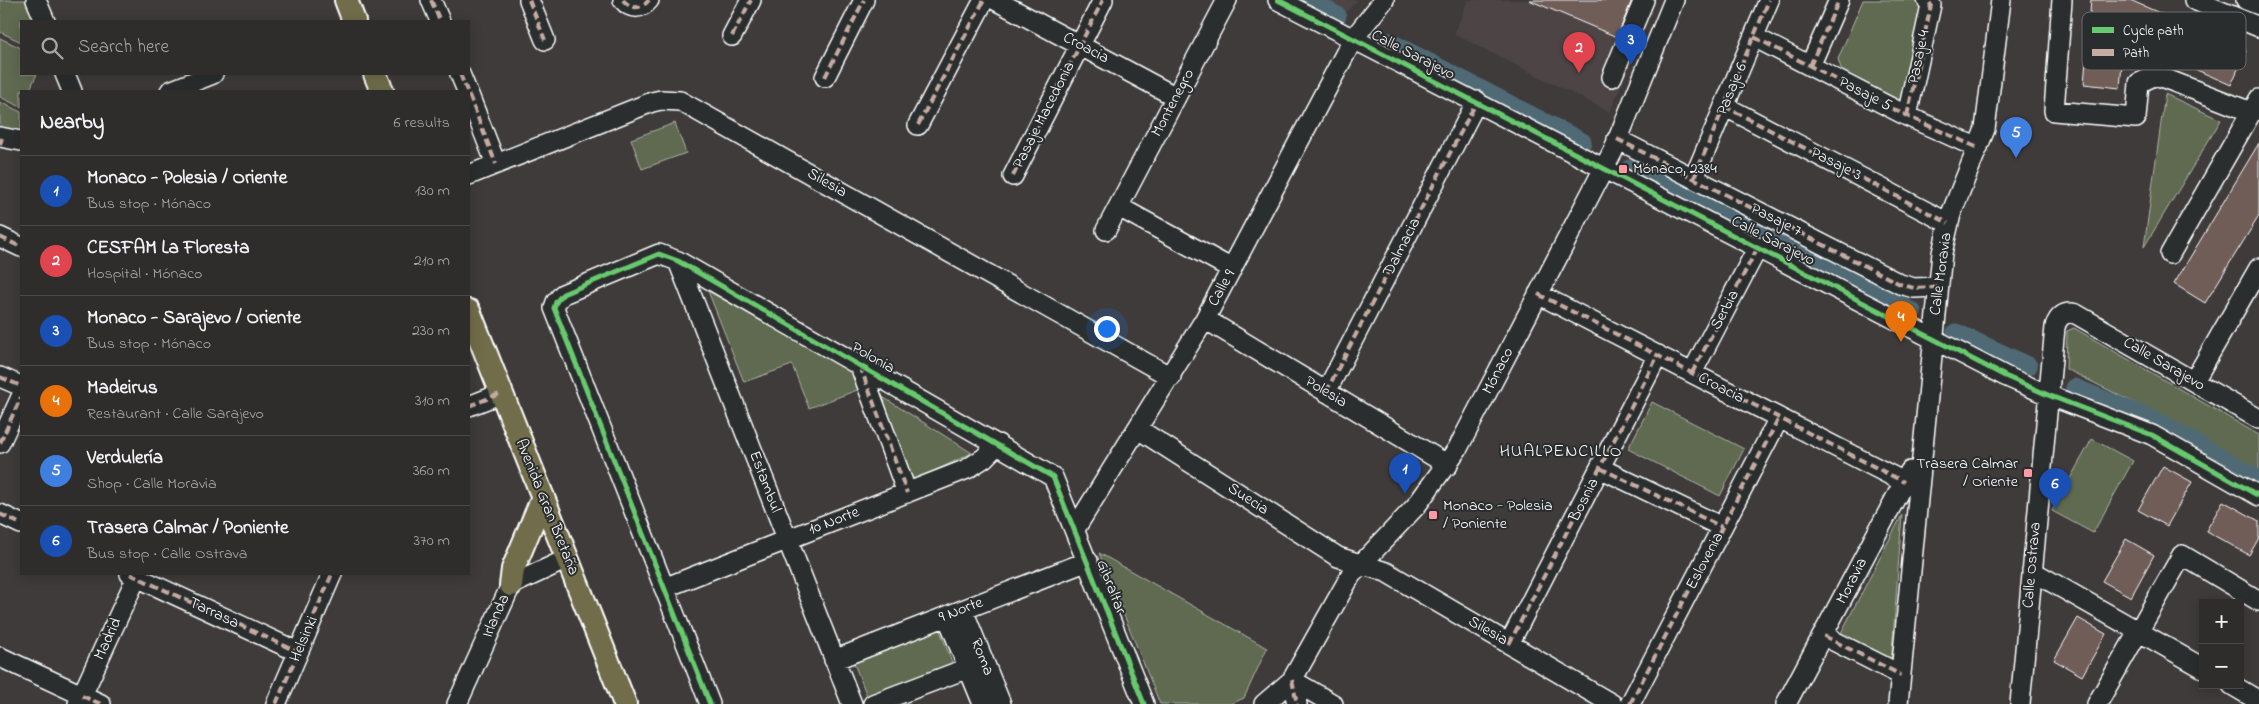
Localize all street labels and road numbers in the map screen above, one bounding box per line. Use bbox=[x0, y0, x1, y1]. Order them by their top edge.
street label: Calle Sarajevo bbox=[1367, 24, 1459, 86]
street label: Croacia bbox=[1059, 26, 1113, 70]
street label: Pasaje 4 bbox=[1902, 27, 1937, 86]
street label: Pasaje Macedonia bbox=[1007, 57, 1081, 173]
street label: Pasaje 6 bbox=[1710, 59, 1754, 119]
street label: Montenegro bbox=[1145, 65, 1201, 141]
street label: Pasaje 5 bbox=[1834, 70, 1896, 118]
street label: Pasaje 3 bbox=[1806, 141, 1866, 187]
street label: Silesia bbox=[803, 162, 851, 204]
street label: Pasaje 7 bbox=[1746, 197, 1806, 243]
street label: Calle Sarajevo bbox=[1727, 210, 1819, 272]
street label: Dalmacia bbox=[1377, 214, 1427, 281]
street label: Calle Moravia bbox=[1923, 231, 1959, 317]
street label: Calle 9 bbox=[1202, 265, 1242, 311]
street label: Serbia bbox=[1704, 286, 1746, 334]
street label: Calle Sarajevo bbox=[2118, 331, 2210, 397]
street label: Polonia bbox=[847, 336, 899, 380]
street label: Mónaco bbox=[1476, 343, 1520, 399]
street label: Croacia bbox=[1694, 366, 1748, 410]
street label: Polesia bbox=[1300, 370, 1352, 414]
street label: Avenida Gran Bretaña bbox=[509, 435, 585, 579]
street label: Estambul bbox=[742, 448, 788, 517]
street label: Bosnia bbox=[1562, 474, 1605, 527]
street label: Suecia bbox=[1223, 477, 1273, 521]
street label: 10 Norte bbox=[805, 500, 864, 542]
street label: Calle Ostrava bbox=[2016, 521, 2048, 609]
street label: Eslovenia bbox=[1680, 528, 1730, 594]
street label: Moravia bbox=[1830, 554, 1874, 608]
street label: Gibraltar bbox=[1090, 556, 1132, 618]
street label: Irlanda bbox=[476, 590, 516, 642]
street label: 9 Norte bbox=[935, 590, 987, 629]
street label: Tarrasa bbox=[185, 591, 243, 635]
street label: Silesia bbox=[1464, 610, 1512, 652]
street label: Helsinki bbox=[284, 612, 324, 666]
street label: Madrid bbox=[88, 614, 128, 664]
street label: Roma bbox=[964, 635, 1000, 679]

